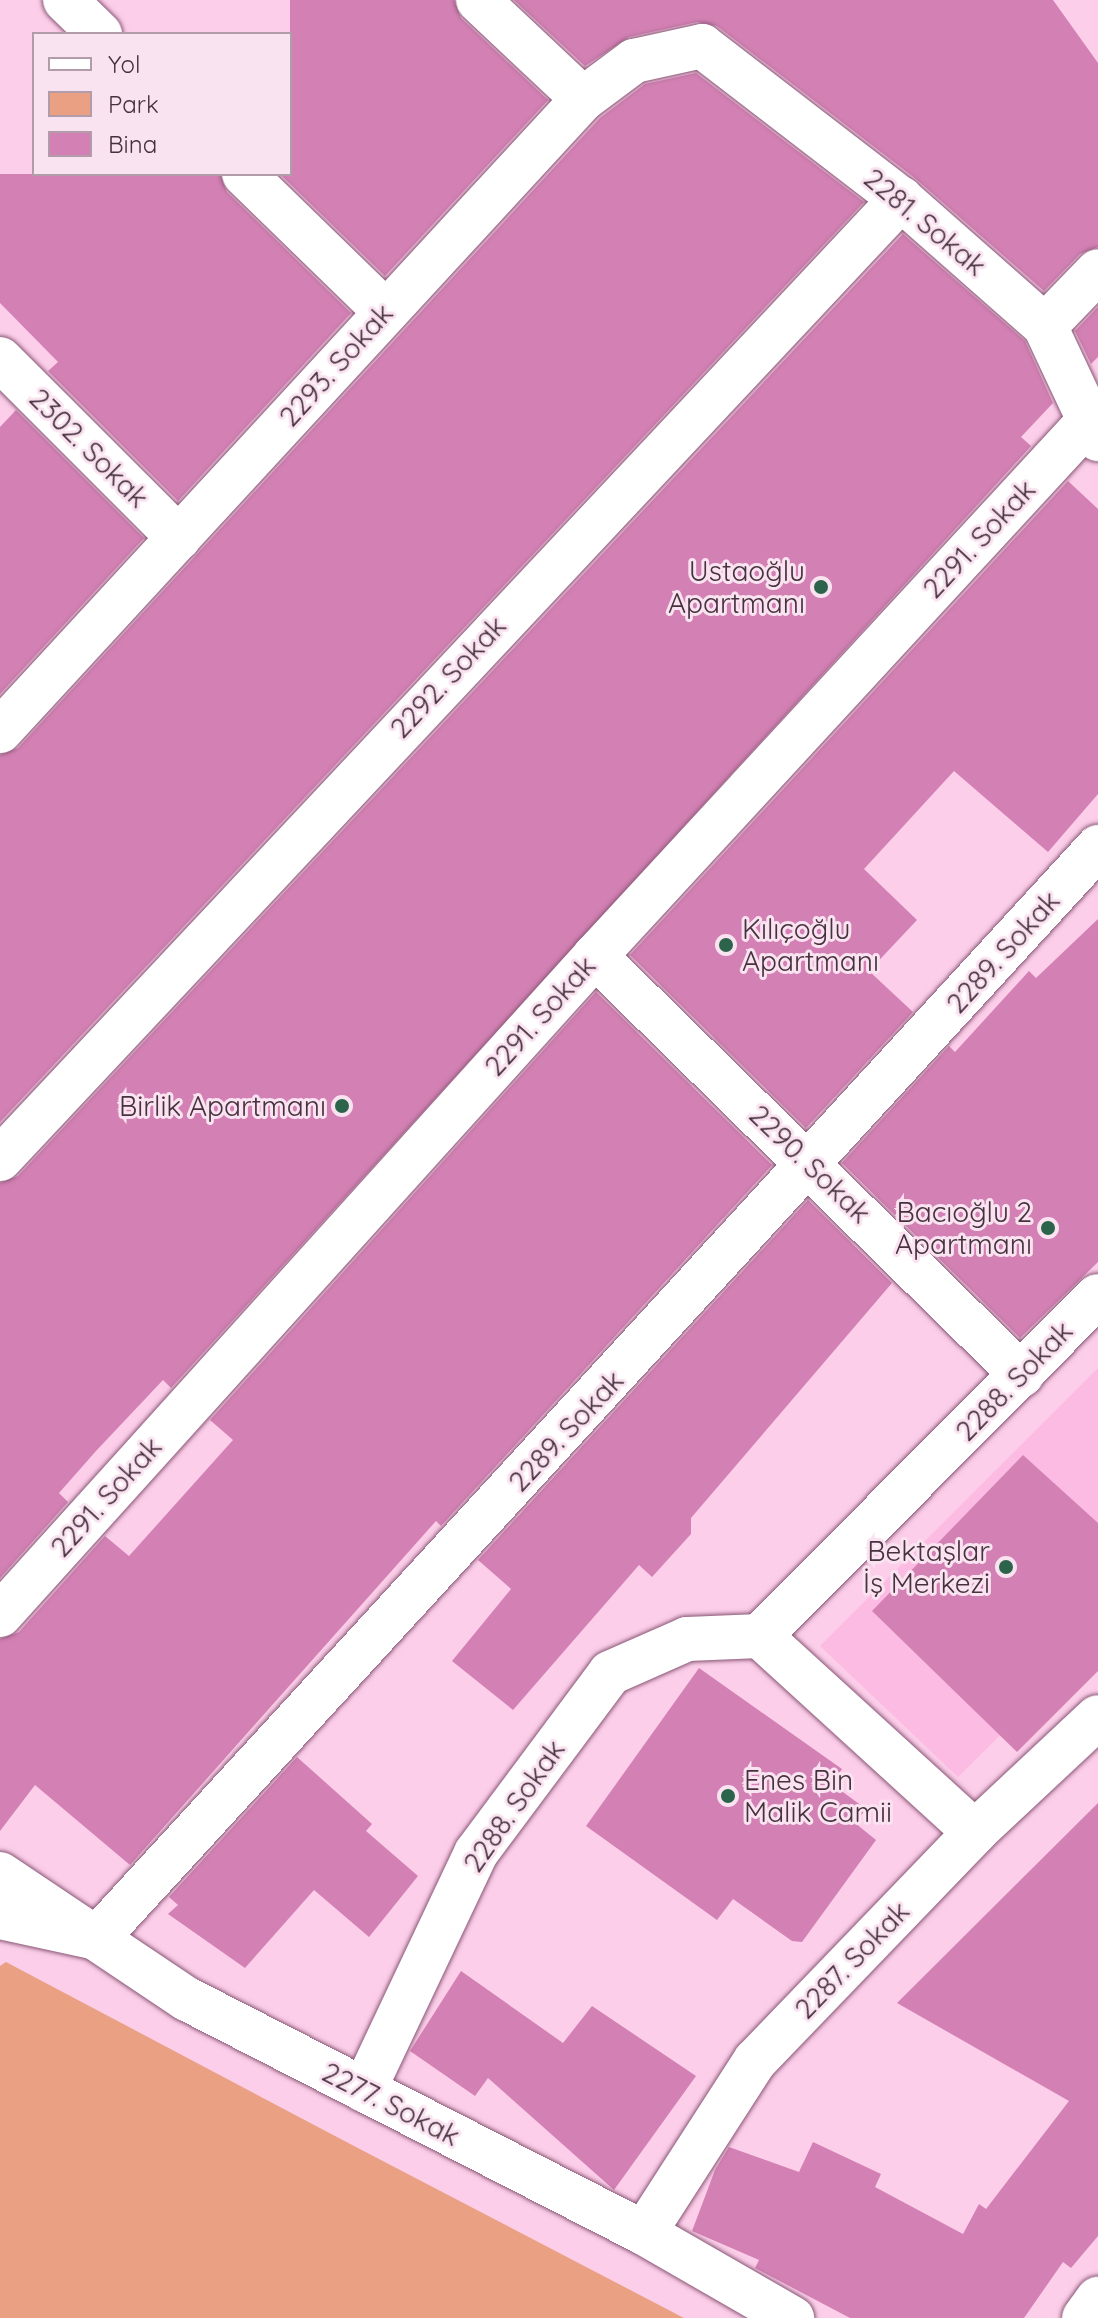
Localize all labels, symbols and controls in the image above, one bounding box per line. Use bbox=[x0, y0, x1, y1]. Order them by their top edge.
legend bbox=[32, 32, 292, 176]
text: Yol bbox=[108, 49, 140, 79]
text: Park bbox=[108, 89, 159, 119]
text: Bina bbox=[108, 129, 157, 159]
street label: 2281. Sokak bbox=[857, 161, 993, 283]
street label: 2293. Sokak bbox=[272, 297, 400, 433]
street label: 2302. Sokak bbox=[22, 381, 156, 515]
street label: 2291. Sokak bbox=[916, 473, 1042, 605]
place label: Ustaoğlu Apartmanı bbox=[668, 554, 805, 620]
marker: Ustaoğlu Apartmanı bbox=[812, 578, 830, 596]
street label: 2292. Sokak bbox=[383, 609, 513, 745]
street label: 2289. Sokak bbox=[939, 884, 1067, 1020]
place label: Kılıçoğlu Apartmanı bbox=[742, 912, 879, 978]
marker: Kılıçoğlu Apartmanı bbox=[717, 936, 735, 954]
street label: 2291. Sokak bbox=[478, 949, 602, 1083]
place label: Birlik Apartmanı bbox=[119, 1089, 326, 1123]
marker: Birlik Apartmanı bbox=[333, 1097, 351, 1115]
street label: 2290. Sokak bbox=[742, 1098, 878, 1230]
place label: Bacıoğlu 2 Apartmanı bbox=[895, 1195, 1032, 1261]
marker: Bacıoğlu 2 Apartmanı bbox=[1039, 1219, 1057, 1237]
street label: 2288. Sokak bbox=[949, 1314, 1079, 1448]
street label: 2289. Sokak bbox=[502, 1364, 630, 1498]
street label: 2291. Sokak bbox=[44, 1430, 168, 1564]
place label: Bektaşlar İş Merkezi bbox=[863, 1534, 990, 1600]
marker: Bektaşlar İş Merkezi bbox=[997, 1558, 1015, 1576]
street label: 2288. Sokak bbox=[456, 1734, 572, 1878]
place label: Enes Bin Malik Camii bbox=[744, 1763, 892, 1829]
marker: Enes Bin Malik Camii bbox=[719, 1787, 737, 1805]
street label: 2287. Sokak bbox=[788, 1894, 916, 2026]
street label: 2277. Sokak bbox=[317, 2055, 465, 2153]

